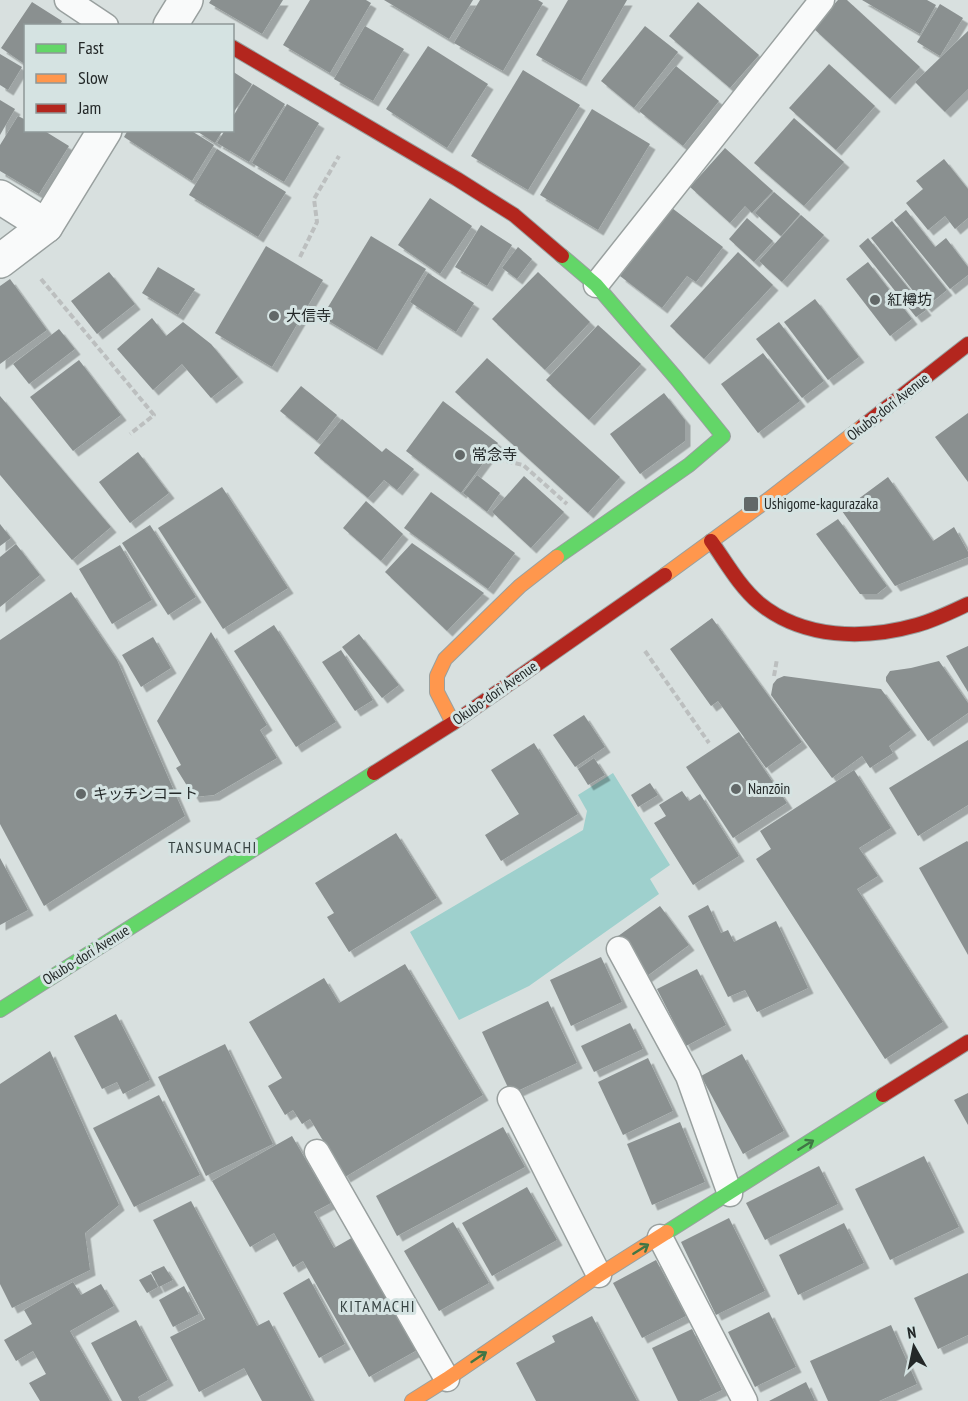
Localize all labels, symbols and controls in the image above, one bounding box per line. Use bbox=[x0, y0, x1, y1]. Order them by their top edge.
legend bbox=[24, 24, 234, 132]
text: Fast bbox=[78, 36, 104, 59]
text: Slow bbox=[78, 66, 109, 89]
text: Jam bbox=[77, 96, 101, 119]
place label: 紅樽坊 bbox=[887, 290, 932, 309]
marker: 紅樽坊 bbox=[868, 293, 882, 307]
place label: 大信寺 bbox=[286, 306, 331, 325]
marker: 大信寺 bbox=[267, 309, 281, 323]
street label: Okubo-dori Avenue bbox=[843, 369, 933, 445]
place label: 常念寺 bbox=[472, 445, 517, 464]
marker: 常念寺 bbox=[453, 448, 467, 462]
place label: Ushigome-kagurazaka bbox=[764, 494, 878, 513]
marker: Ushigome-kagurazaka bbox=[742, 495, 760, 513]
street label: Okubo-dori Avenue bbox=[449, 656, 541, 729]
place label: Nanzōin bbox=[748, 779, 790, 798]
marker: Nanzōin bbox=[729, 782, 743, 796]
place label: キッチンコート bbox=[93, 784, 198, 803]
marker: キッチンコート bbox=[74, 787, 88, 801]
district label: TANSUMACHI bbox=[168, 837, 258, 857]
street label: Okubo-dori Avenue bbox=[39, 920, 133, 989]
one-way arrow bbox=[797, 1139, 814, 1151]
one-way arrow bbox=[632, 1243, 649, 1255]
district label: KITAMACHI bbox=[340, 1296, 416, 1316]
north arrow bbox=[884, 1317, 944, 1377]
text: N bbox=[906, 1322, 917, 1343]
one-way arrow bbox=[470, 1351, 487, 1364]

